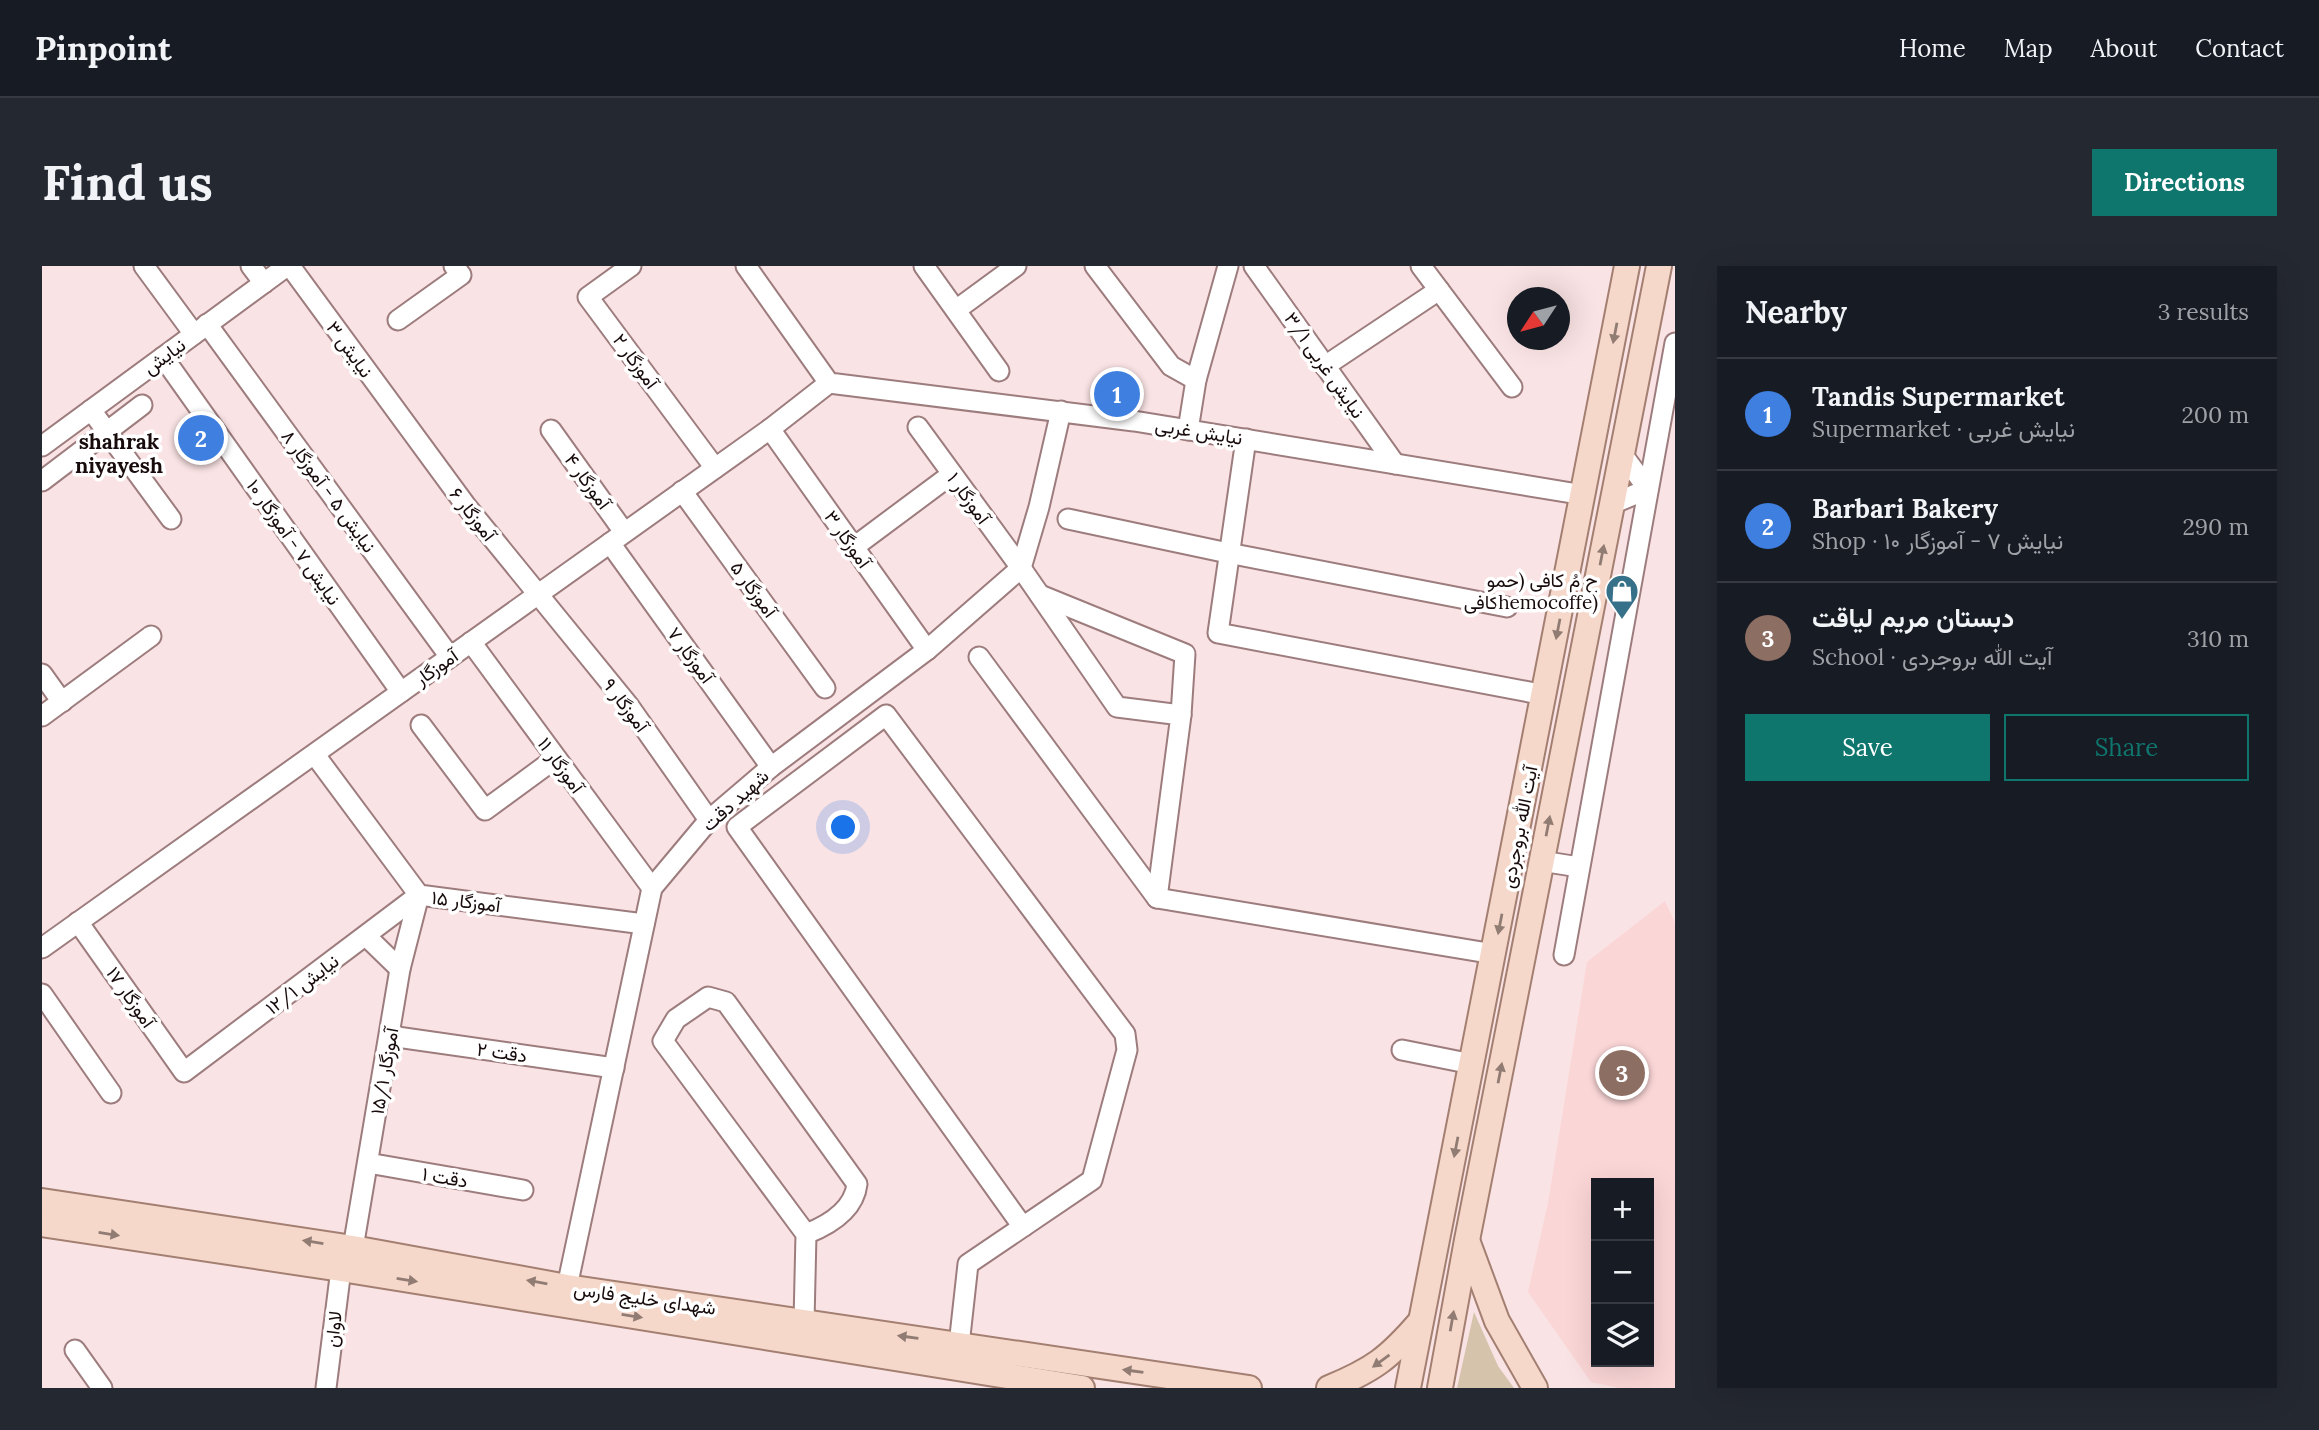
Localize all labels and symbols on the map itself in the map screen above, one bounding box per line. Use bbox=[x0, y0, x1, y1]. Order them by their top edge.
north arrow bbox=[1507, 287, 1570, 350]
street label: نیایش غربی ۳/۱ bbox=[1279, 307, 1370, 423]
street label: نیایش ۳ bbox=[321, 316, 379, 382]
one-way arrow bbox=[1609, 322, 1620, 344]
street label: آموزگار ۲ bbox=[608, 329, 665, 395]
street label: نیایش bbox=[138, 333, 190, 379]
pin: 1 bbox=[1094, 368, 1140, 420]
pin: 2 bbox=[178, 412, 224, 464]
street label: نیایش غربی bbox=[1154, 412, 1244, 450]
street label: نیایش ۵ - آموزگار ۸ bbox=[276, 425, 382, 557]
district label: shahrak niyayesh bbox=[75, 428, 163, 479]
street label: آموزگار ۴ bbox=[560, 448, 617, 515]
street label: آموزگار ۱ bbox=[942, 467, 997, 530]
street label: نیایش ۷ - آموزگار ۱۰ bbox=[242, 474, 346, 610]
street label: آموزگار ۶ bbox=[444, 482, 502, 547]
street label: آموزگار ۳ bbox=[819, 505, 877, 574]
one-way arrow bbox=[1597, 544, 1608, 566]
street label: آموزگار ۵ bbox=[726, 556, 783, 623]
place label: حِ مُ کافی (حمو کافیhemocoffe) bbox=[1464, 568, 1598, 615]
shop icon: حِ مُ کافی (حمو کافیhemocoffe) bbox=[1603, 572, 1641, 621]
one-way arrow bbox=[1552, 618, 1563, 640]
street label: آموزگار ۷ bbox=[663, 622, 720, 689]
street label: آموزگار bbox=[409, 643, 464, 691]
street label: آموزگار ۹ bbox=[598, 673, 655, 738]
street label: آموزگار ۱۱ bbox=[533, 732, 590, 799]
street label: آیت الله بروجردی bbox=[1495, 762, 1543, 890]
street label: شهید دقت bbox=[697, 764, 773, 836]
your location bbox=[826, 810, 860, 844]
one-way arrow bbox=[1543, 815, 1554, 837]
street label: آموزگار ۱۵ bbox=[430, 885, 503, 917]
one-way arrow bbox=[1494, 913, 1505, 935]
street label: نیایش ۱۲/۱ bbox=[261, 949, 344, 1020]
street label: آموزگار ۱۷ bbox=[101, 962, 162, 1034]
street label: آموزگار ۱۵/۱ bbox=[365, 1024, 405, 1117]
street label: دقت ۲ bbox=[475, 1037, 529, 1067]
pin: 3 bbox=[1599, 1047, 1645, 1099]
one-way arrow bbox=[1494, 1062, 1505, 1084]
one-way arrow bbox=[1450, 1136, 1461, 1158]
street label: دقت ۱ bbox=[420, 1161, 470, 1193]
one-way arrow bbox=[99, 1229, 121, 1240]
one-way arrow bbox=[302, 1236, 324, 1247]
one-way arrow bbox=[396, 1275, 418, 1286]
one-way arrow bbox=[526, 1276, 548, 1287]
street label: شهدای خلیج فارس bbox=[572, 1276, 718, 1322]
street label: لاوان bbox=[319, 1309, 347, 1349]
one-way arrow bbox=[1447, 1310, 1458, 1332]
one-way arrow bbox=[621, 1311, 643, 1322]
one-way arrow bbox=[897, 1332, 919, 1343]
one-way arrow bbox=[1372, 1354, 1390, 1368]
one-way arrow bbox=[1122, 1365, 1144, 1376]

